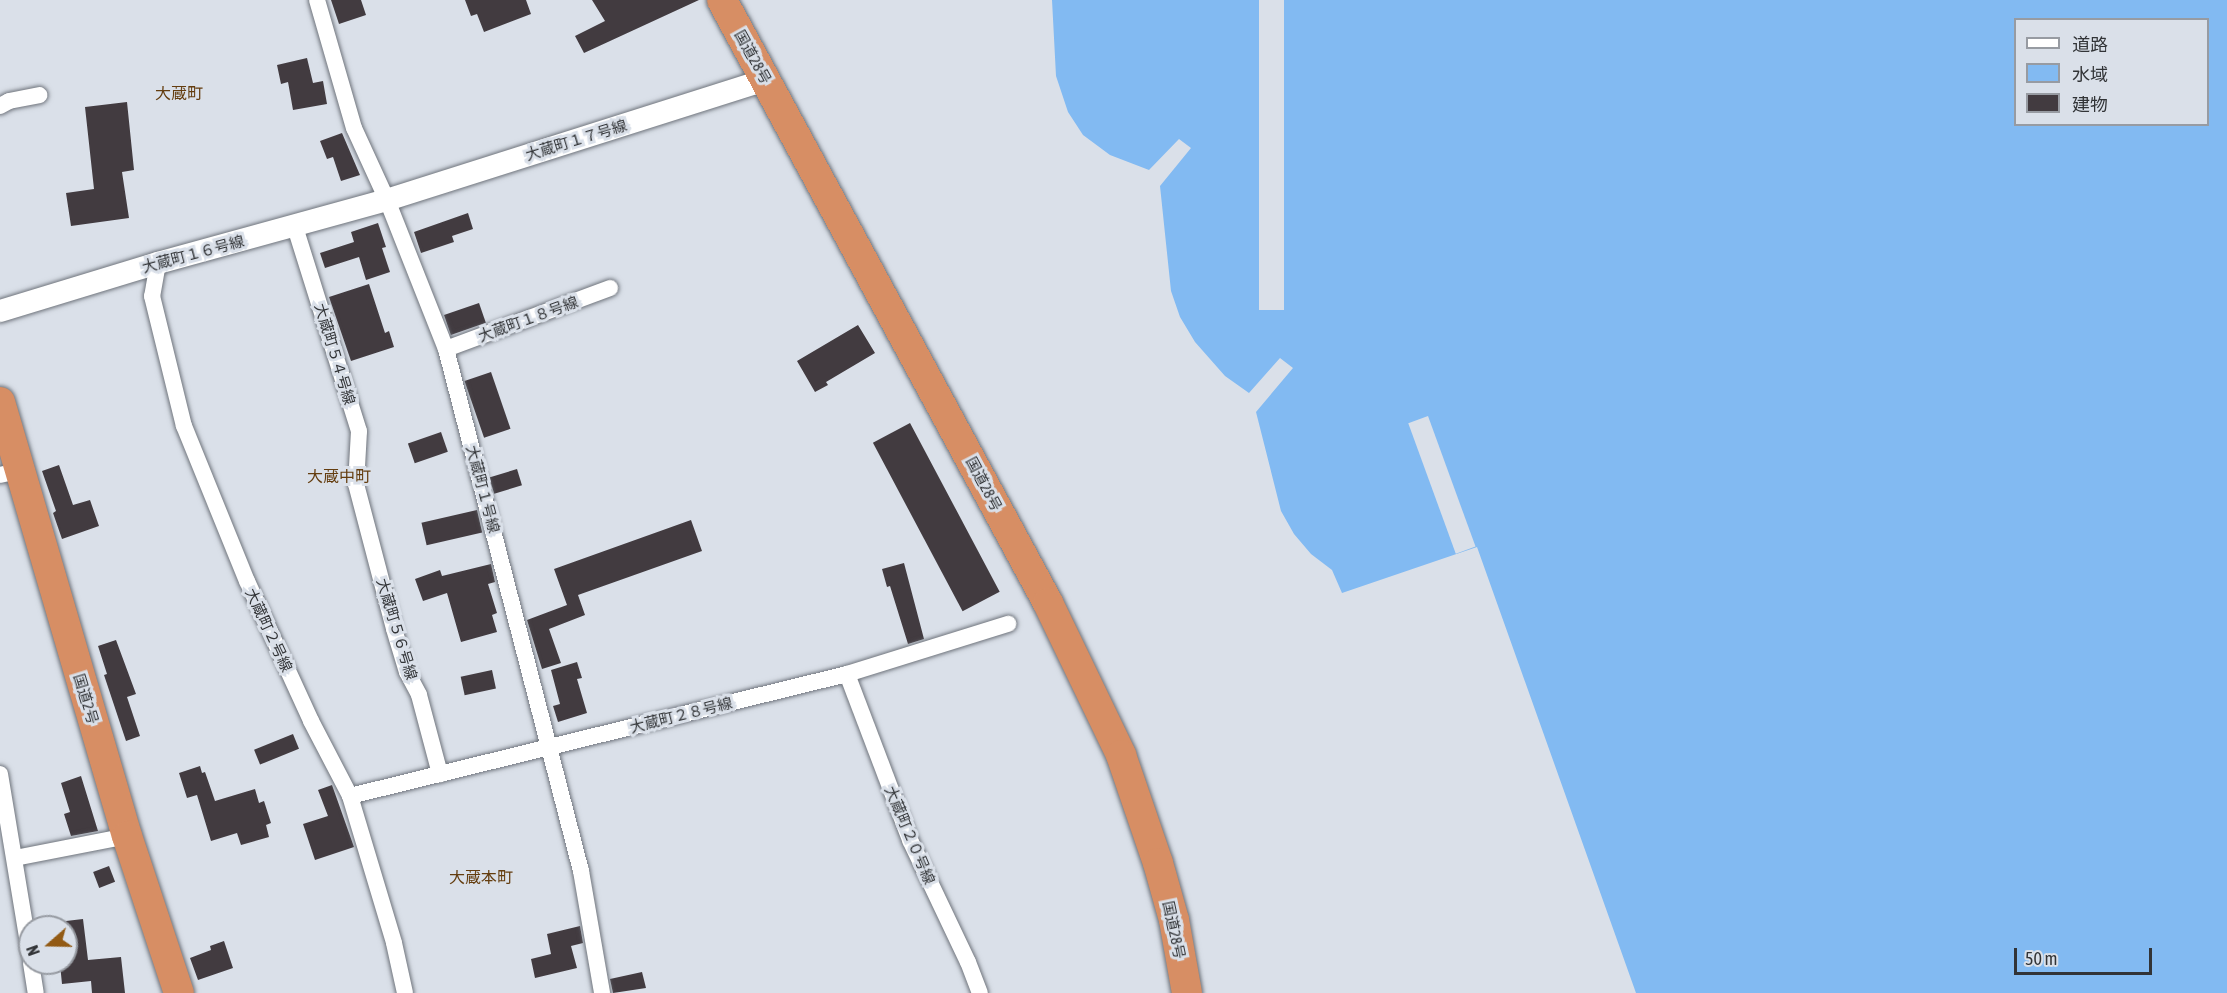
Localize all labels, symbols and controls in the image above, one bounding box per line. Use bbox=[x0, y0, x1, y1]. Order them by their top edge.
legend bbox=[2014, 18, 2209, 126]
street label: 国道28号 bbox=[731, 27, 775, 87]
text: 道路 bbox=[2072, 34, 2108, 55]
text: 水域 bbox=[2072, 64, 2108, 85]
district label: 大蔵町 bbox=[155, 83, 203, 103]
text: 建物 bbox=[2072, 94, 2108, 115]
street label: 大蔵町１７号線 bbox=[523, 116, 629, 164]
street label: 大蔵町１６号線 bbox=[140, 232, 246, 276]
street label: 大蔵町１８号線 bbox=[476, 293, 580, 345]
street label: 大蔵町５４号線 bbox=[311, 301, 359, 407]
street label: 大蔵町１号線 bbox=[463, 443, 503, 535]
street label: 国道28号 bbox=[962, 454, 1006, 514]
district label: 大蔵中町 bbox=[307, 466, 371, 486]
street label: 大蔵町５６号線 bbox=[373, 576, 421, 682]
street label: 大蔵町２号線 bbox=[242, 585, 296, 675]
street label: 国道2号 bbox=[70, 671, 102, 727]
street label: 大蔵町２８号線 bbox=[628, 694, 734, 736]
street label: 大蔵町２０号線 bbox=[881, 783, 939, 887]
district label: 大蔵本町 bbox=[449, 867, 513, 887]
street label: 国道28号 bbox=[1159, 899, 1189, 961]
north arrow bbox=[18, 915, 78, 975]
scale bar bbox=[2017, 936, 2155, 974]
text: N bbox=[23, 943, 43, 958]
text: 50 m bbox=[2025, 948, 2057, 969]

